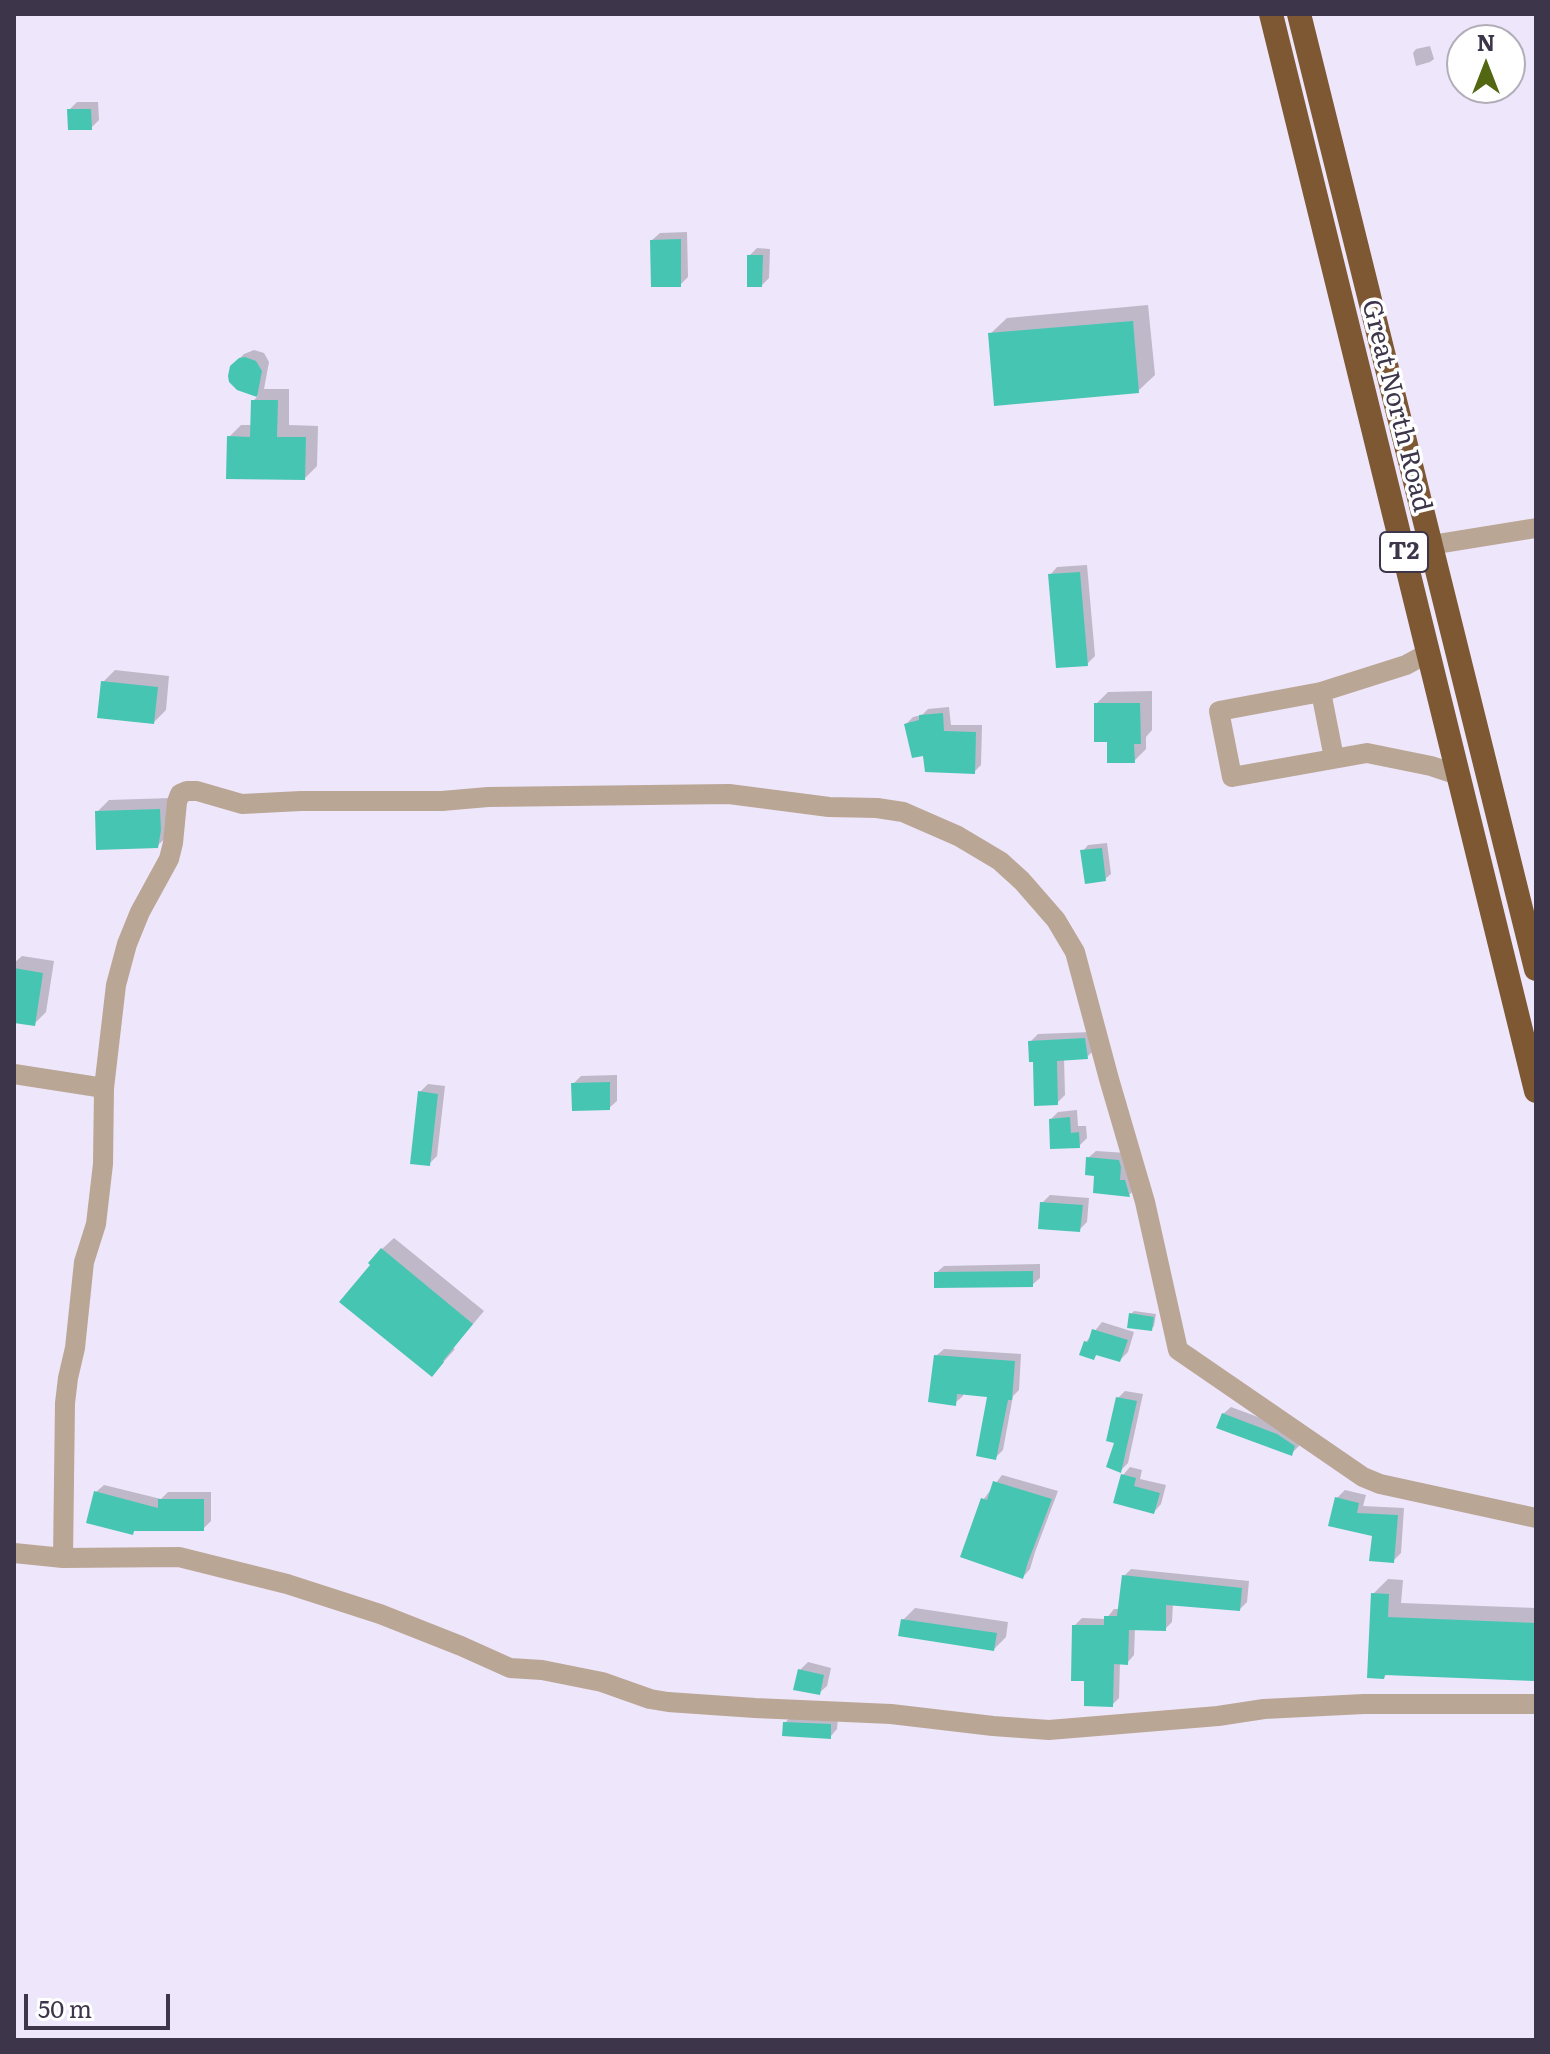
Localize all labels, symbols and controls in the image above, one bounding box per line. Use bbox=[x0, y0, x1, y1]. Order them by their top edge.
north arrow bbox=[1446, 24, 1526, 104]
text: N bbox=[1477, 25, 1495, 58]
street label: Great North Road bbox=[1355, 297, 1437, 515]
road number: T2 bbox=[1380, 532, 1428, 572]
scale bar bbox=[28, 1978, 174, 2028]
text: 50 m bbox=[38, 1990, 92, 2025]

